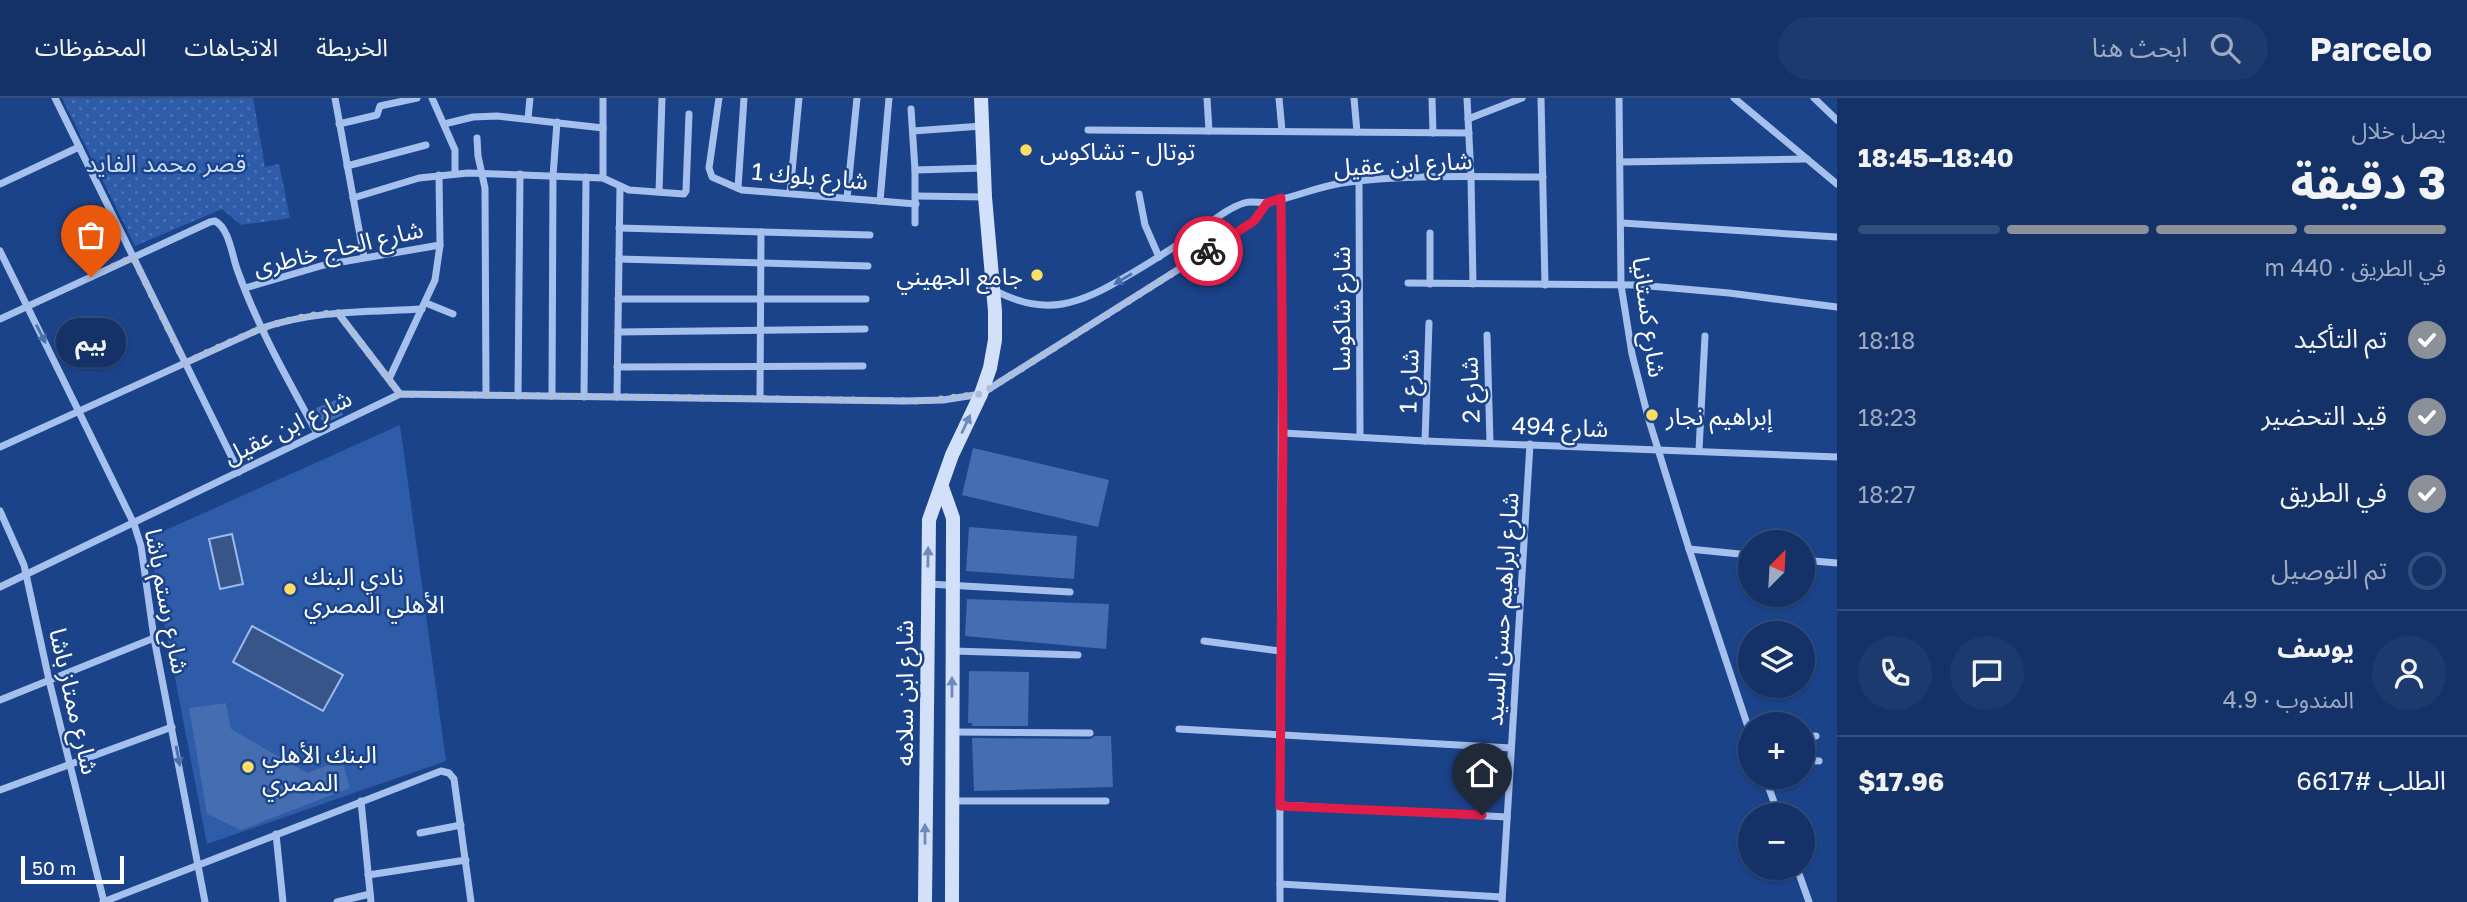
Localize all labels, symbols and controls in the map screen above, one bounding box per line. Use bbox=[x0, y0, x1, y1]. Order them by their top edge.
search box bbox=[1778, 17, 2268, 80]
icon: search bbox=[2206, 29, 2244, 67]
text: Parcelo bbox=[2310, 29, 2432, 68]
text: المحفوظات bbox=[35, 32, 146, 61]
text: الاتجاهات bbox=[184, 32, 278, 61]
text: الخريطة bbox=[316, 32, 388, 61]
text: ابحث هنا bbox=[2092, 32, 2188, 63]
text: يصل خلال bbox=[2351, 116, 2446, 144]
place label: توتال - تشاكوس bbox=[1040, 136, 1195, 166]
marker: توتال - تشاكوس bbox=[1018, 142, 1034, 158]
text: 18:40–18:45 bbox=[1858, 142, 2014, 173]
street label: شارع ابن عقيل bbox=[1333, 145, 1473, 185]
park label: قصر محمد الفايد bbox=[86, 148, 246, 178]
text: 3 دقيقة bbox=[2291, 154, 2446, 209]
street label: شارع بلوك 1 bbox=[750, 155, 869, 199]
pin bbox=[61, 205, 121, 277]
street label: شارع الحاج خاطرى bbox=[250, 213, 427, 285]
icon: bag bbox=[72, 216, 110, 254]
courier bbox=[1173, 216, 1243, 286]
icon: bike bbox=[1189, 232, 1227, 270]
street label: شارع شاكوسا bbox=[1326, 246, 1359, 372]
text: في الطريق · 440 m bbox=[2265, 253, 2446, 281]
street label: شارع كستانيا bbox=[1623, 255, 1673, 380]
place label: جامع الجهيني bbox=[896, 261, 1023, 295]
marker: جامع الجهيني bbox=[1029, 267, 1045, 283]
one-way arrow bbox=[1114, 272, 1133, 285]
callout: بيم bbox=[56, 319, 126, 368]
icon: check bbox=[2408, 321, 2446, 359]
text: تم التأكيد bbox=[2294, 323, 2387, 354]
one-way arrow bbox=[34, 325, 46, 345]
text: 18:18 bbox=[1858, 326, 1915, 354]
text: بيم bbox=[75, 328, 107, 356]
street label: شارع 1 bbox=[1392, 348, 1428, 414]
street label: شارع 2 bbox=[1453, 356, 1489, 424]
street label: شارع ابن عقيل bbox=[218, 383, 358, 473]
icon: check bbox=[2408, 398, 2446, 436]
text: قيد التحضير bbox=[2261, 400, 2387, 431]
place label: إبراهيم نجار bbox=[1665, 401, 1773, 434]
text: 18:23 bbox=[1858, 403, 1917, 431]
marker: إبراهيم نجار bbox=[1644, 407, 1660, 423]
street label: شارع 494 bbox=[1511, 410, 1609, 446]
one-way arrow bbox=[960, 414, 972, 434]
icon: check bbox=[2408, 475, 2446, 513]
text: في الطريق bbox=[2280, 477, 2387, 508]
text: 18:27 bbox=[1858, 480, 1916, 508]
street label: شارع ابراهيم حسن السيد bbox=[1478, 491, 1528, 727]
street label: شارع رستم باشا bbox=[136, 526, 196, 677]
north arrow bbox=[1738, 530, 1815, 607]
map controls bbox=[1738, 530, 1815, 880]
one-way arrow bbox=[922, 546, 933, 568]
text: تم التوصيل bbox=[2271, 554, 2387, 585]
place label: نادي البنك الأهلي المصري bbox=[304, 561, 445, 623]
marker: نادي البنك الأهلي المصري bbox=[282, 581, 298, 597]
street label: شارع ابن سلامه bbox=[889, 620, 922, 766]
button: layers bbox=[1738, 621, 1815, 698]
street label: شارع ممتاز باشا bbox=[40, 625, 106, 778]
text: يوسف bbox=[2277, 632, 2354, 663]
button: phone bbox=[1858, 636, 1932, 710]
button: chat bbox=[1950, 636, 2024, 710]
button: person bbox=[2372, 636, 2446, 710]
one-way arrow bbox=[946, 676, 958, 698]
text: المندوب · 4.9 bbox=[2223, 685, 2354, 713]
button: + bbox=[1738, 712, 1815, 789]
place label: البنك الأهلي المصري bbox=[262, 739, 377, 801]
pin bbox=[1452, 743, 1512, 815]
one-way arrow bbox=[172, 745, 183, 767]
icon: home bbox=[1463, 754, 1501, 792]
marker: البنك الأهلي المصري bbox=[240, 759, 256, 775]
text: الطلب #6617 bbox=[2296, 765, 2446, 796]
text: $17.96 bbox=[1858, 766, 1944, 797]
button: − bbox=[1738, 803, 1815, 880]
one-way arrow bbox=[919, 823, 931, 845]
scale bar bbox=[21, 853, 124, 885]
text: 50 m bbox=[32, 856, 76, 879]

